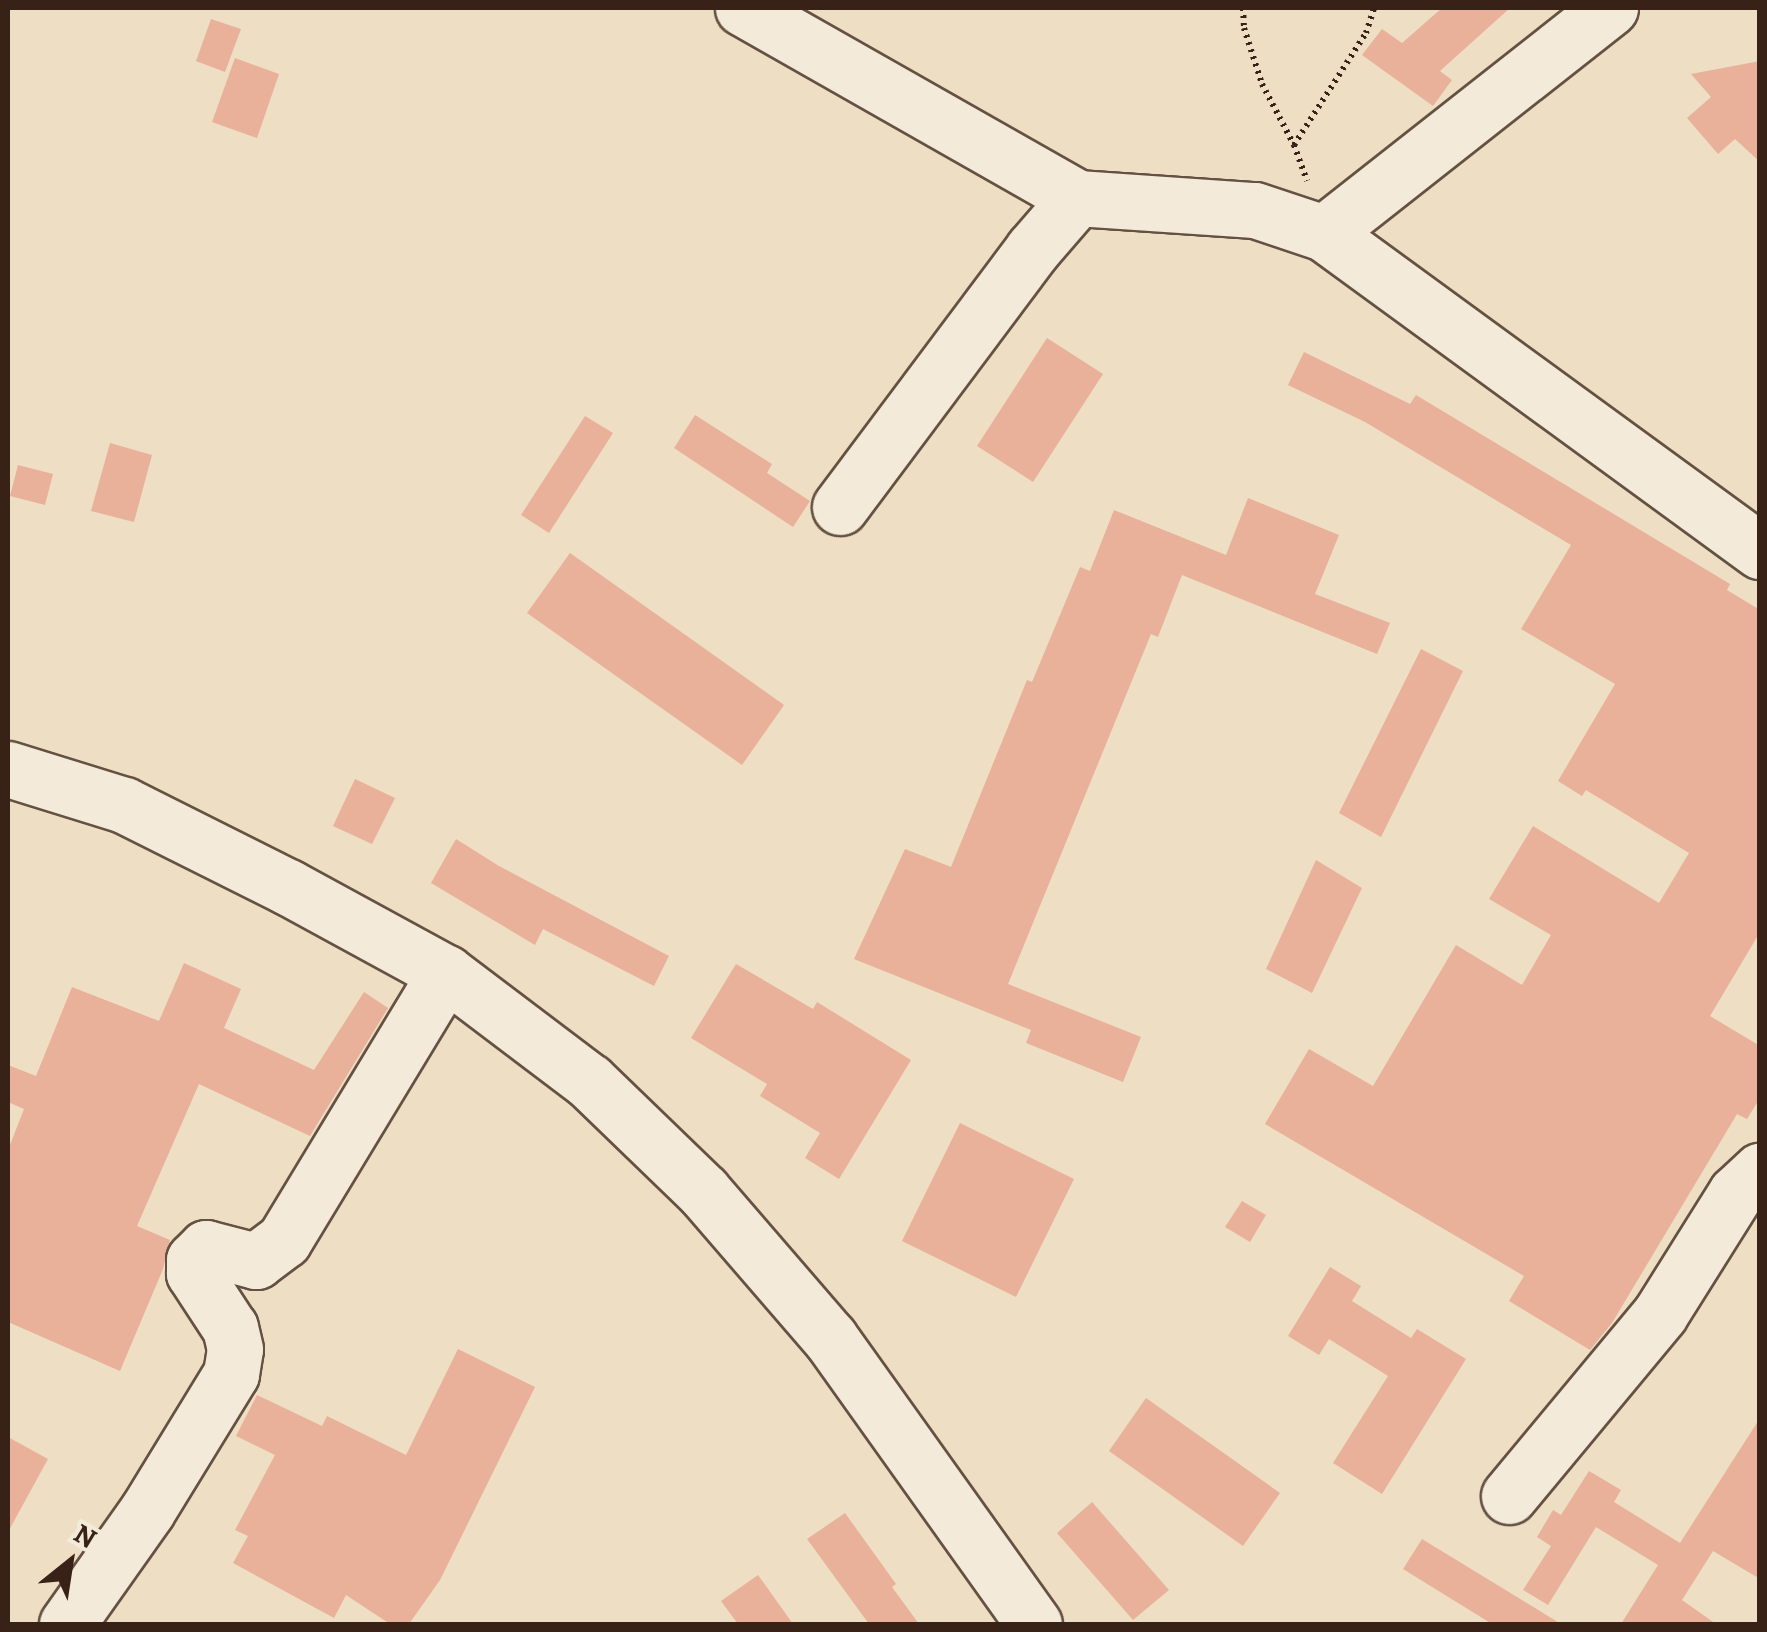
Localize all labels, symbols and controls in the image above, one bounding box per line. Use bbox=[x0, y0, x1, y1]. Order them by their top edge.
north arrow bbox=[20, 1512, 120, 1612]
text: N bbox=[67, 1514, 103, 1558]

